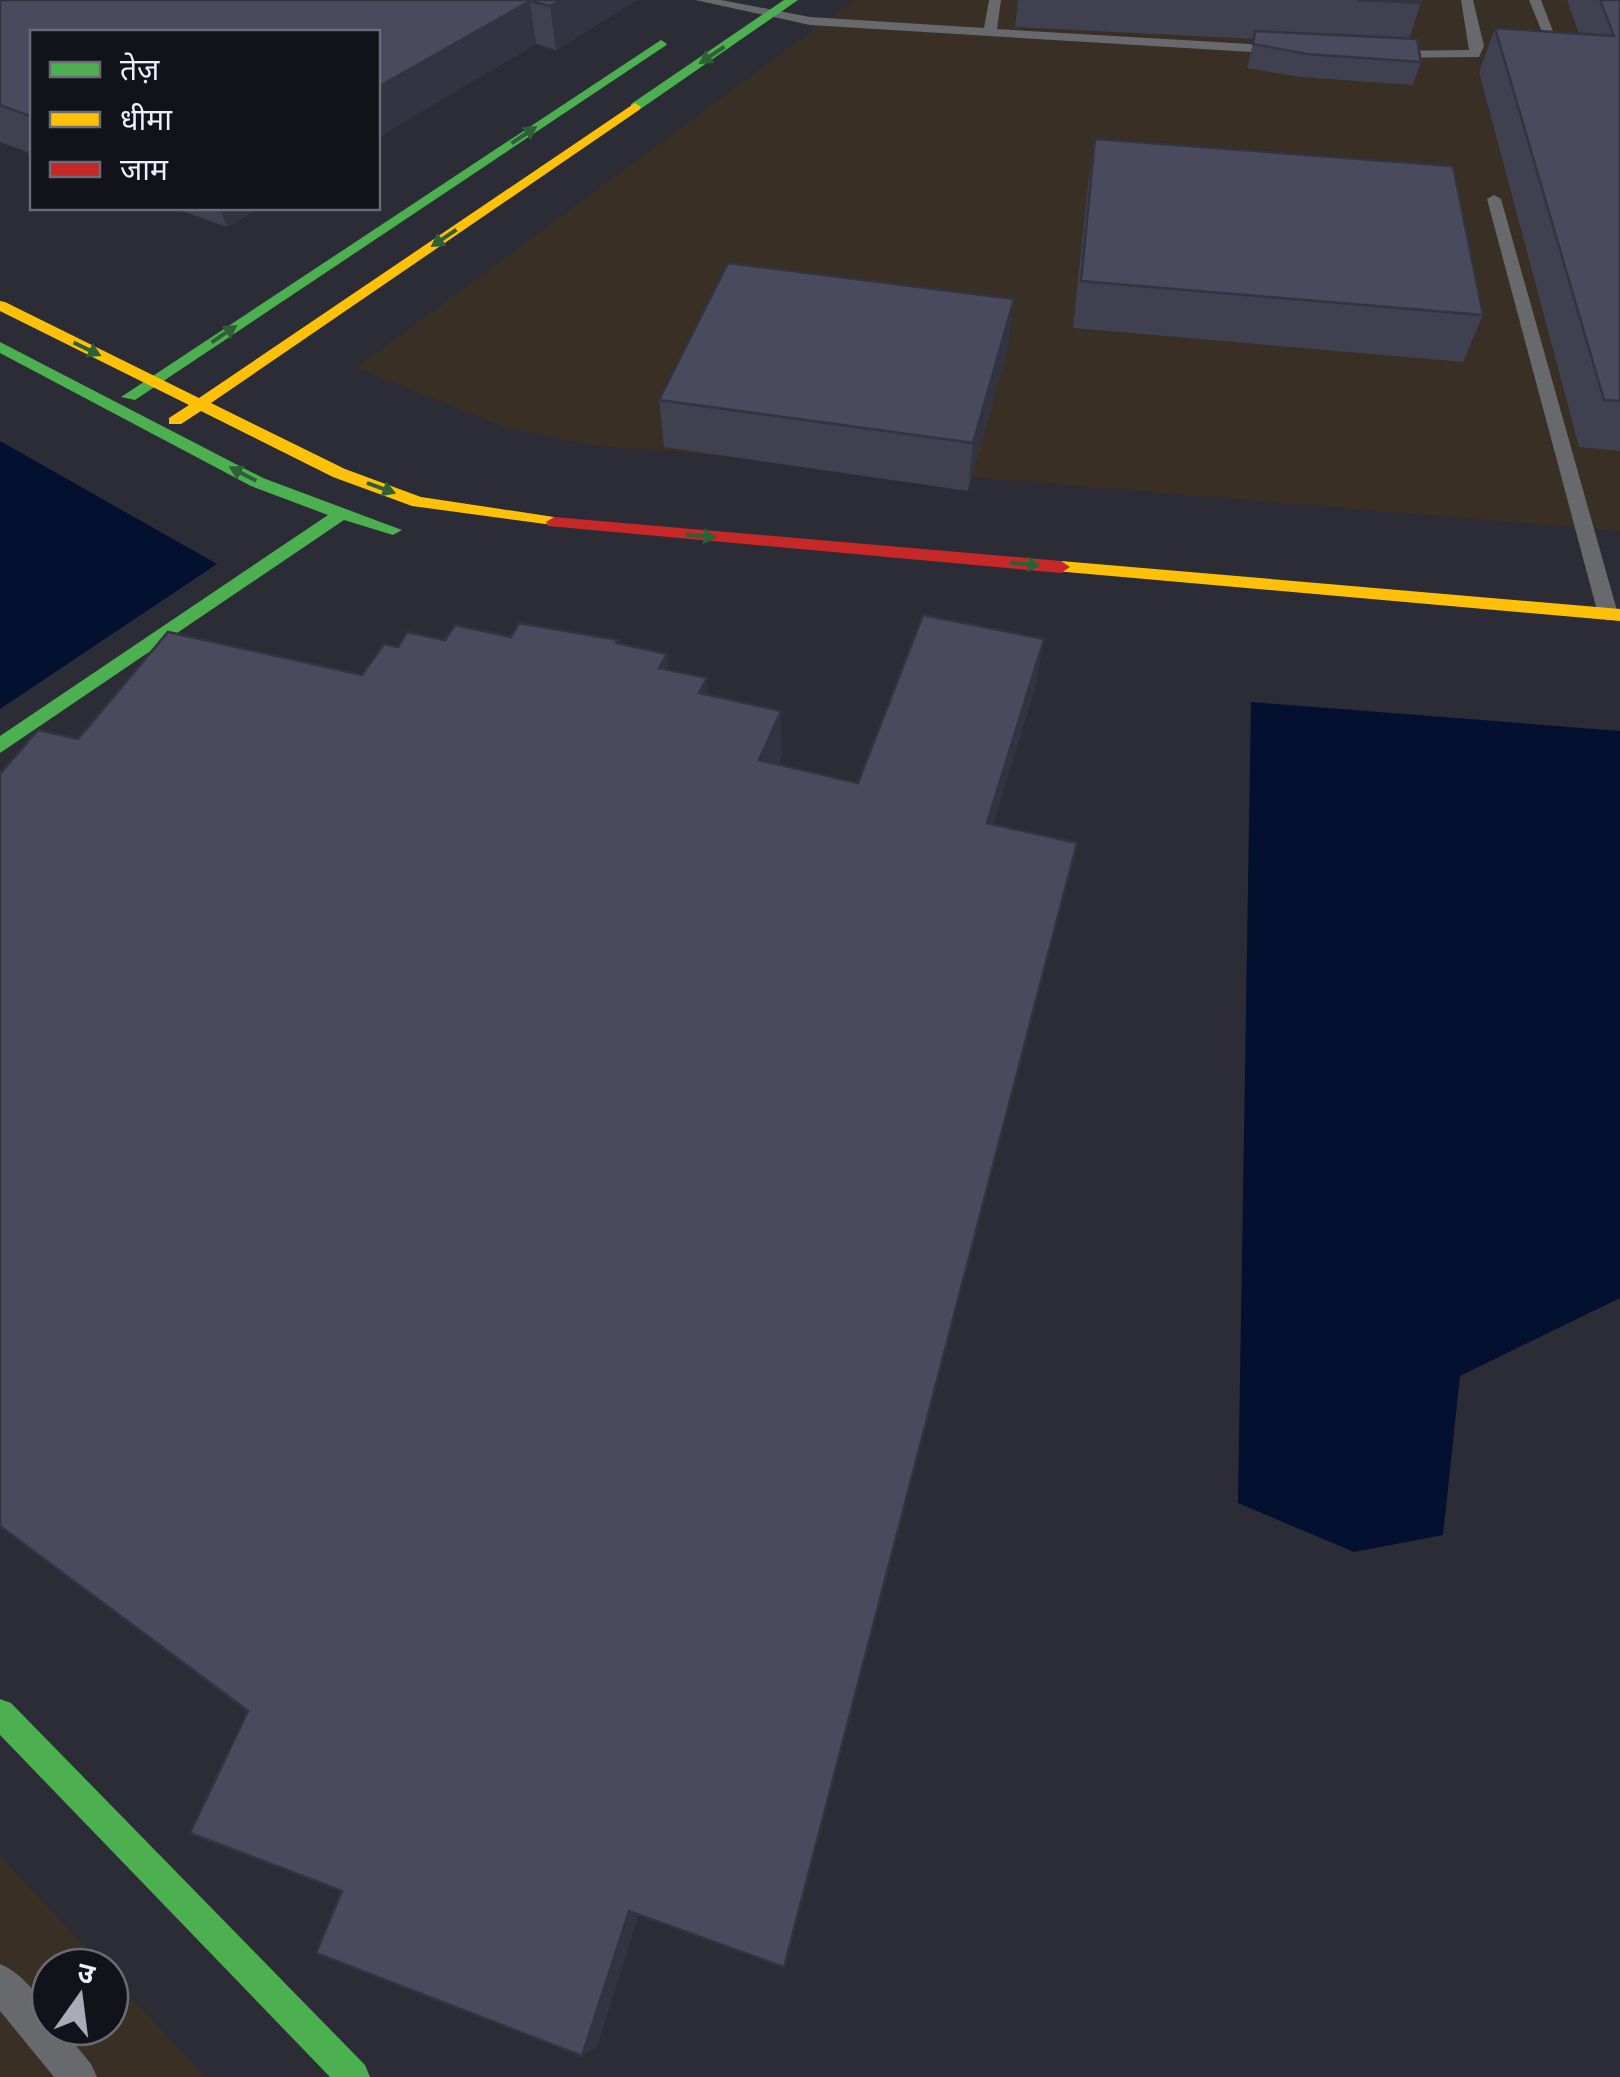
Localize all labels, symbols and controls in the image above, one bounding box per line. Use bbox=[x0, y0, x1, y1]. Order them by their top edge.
legend bbox=[30, 30, 380, 210]
one-way arrow bbox=[698, 45, 725, 64]
text: तेज़ bbox=[120, 50, 160, 88]
text: धीमा bbox=[120, 100, 173, 138]
one-way arrow bbox=[511, 126, 538, 145]
text: जाम bbox=[120, 150, 169, 188]
one-way arrow bbox=[430, 228, 457, 247]
one-way arrow bbox=[211, 325, 238, 344]
one-way arrow bbox=[73, 340, 102, 357]
one-way arrow bbox=[229, 466, 258, 483]
one-way arrow bbox=[366, 481, 396, 496]
one-way arrow bbox=[685, 529, 717, 545]
one-way arrow bbox=[1009, 557, 1041, 573]
north arrow bbox=[30, 1947, 130, 2047]
text: उ bbox=[74, 1953, 99, 1991]

